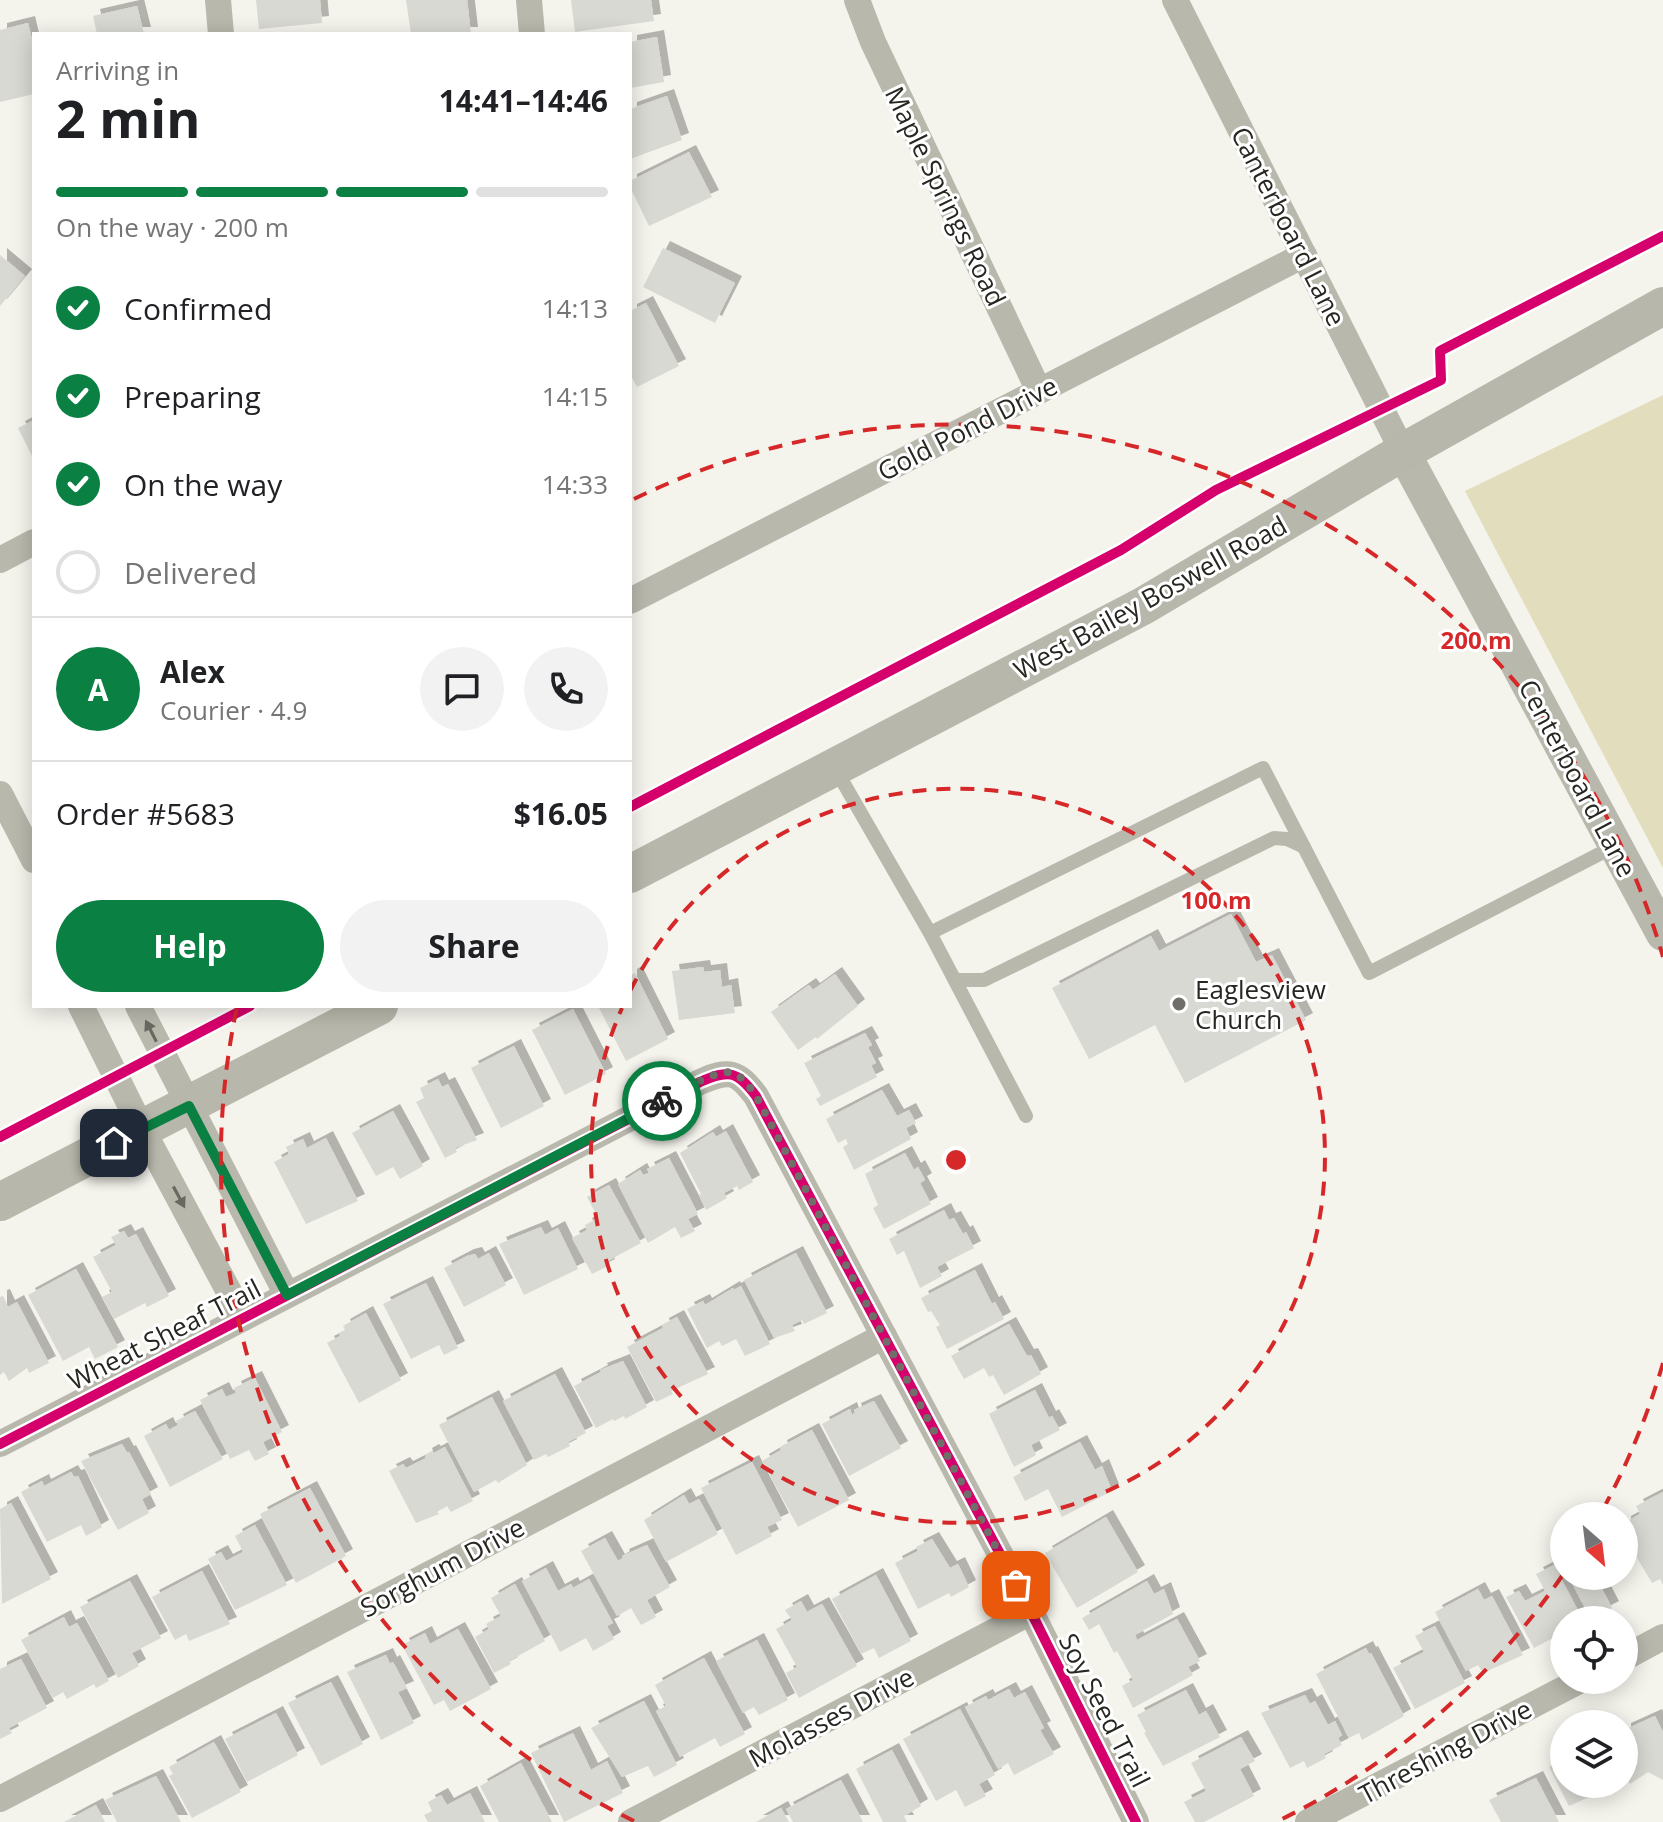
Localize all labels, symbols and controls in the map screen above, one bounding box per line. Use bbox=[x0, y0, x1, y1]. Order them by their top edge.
text: Arriving in bbox=[56, 52, 179, 88]
text: 14:41–14:46 bbox=[439, 80, 608, 121]
street label: Maple Springs Road bbox=[877, 80, 1015, 312]
text: 2 min bbox=[56, 82, 200, 153]
street label: Canterboard Lane bbox=[1223, 120, 1355, 332]
text: On the way · 200 m bbox=[56, 209, 289, 245]
icon: check bbox=[56, 286, 100, 330]
text: Confirmed bbox=[124, 288, 272, 329]
text: 14:13 bbox=[542, 290, 608, 326]
street label: Gold Pond Drive bbox=[871, 367, 1063, 489]
icon: check bbox=[56, 374, 100, 418]
text: Preparing bbox=[124, 376, 261, 417]
text: 14:15 bbox=[542, 378, 608, 414]
icon: check bbox=[56, 462, 100, 506]
text: On the way bbox=[124, 464, 282, 505]
text: 14:33 bbox=[542, 466, 608, 502]
street label: West Bailey Boswell Road bbox=[1007, 507, 1293, 687]
text: Delivered bbox=[124, 552, 257, 593]
text: 200 m bbox=[1441, 623, 1511, 656]
button: chat bbox=[420, 647, 504, 731]
button: phone bbox=[524, 647, 608, 731]
text: Alex bbox=[160, 651, 225, 692]
text: A bbox=[88, 669, 108, 710]
street label: Centerboard Lane bbox=[1511, 673, 1645, 883]
text: Courier · 4.9 bbox=[160, 692, 307, 728]
text: Order #5683 bbox=[56, 793, 235, 834]
text: $16.05 bbox=[514, 793, 608, 834]
text: 100 m bbox=[1181, 883, 1251, 916]
button: Help bbox=[56, 900, 324, 992]
button: Share bbox=[340, 900, 608, 992]
place label: Eaglesview Church bbox=[1195, 971, 1326, 1037]
marker: Eaglesview Church bbox=[1170, 995, 1188, 1013]
one-way arrow bbox=[144, 1020, 158, 1043]
courier bbox=[622, 1061, 702, 1141]
icon: bike bbox=[640, 1079, 684, 1123]
pin bbox=[80, 1109, 148, 1177]
icon: home bbox=[92, 1121, 136, 1165]
centre of rings bbox=[942, 1146, 970, 1174]
one-way arrow bbox=[172, 1186, 186, 1209]
street label: Wheat Sheaf Trail bbox=[61, 1270, 267, 1398]
north arrow bbox=[1550, 1502, 1638, 1590]
map controls bbox=[1550, 1502, 1638, 1798]
street label: Sorghum Drive bbox=[354, 1509, 530, 1625]
pin bbox=[982, 1551, 1050, 1619]
icon: bag bbox=[994, 1563, 1038, 1607]
button: locate bbox=[1550, 1606, 1638, 1694]
street label: Soy Seed Trail bbox=[1051, 1627, 1159, 1793]
street label: Molasses Drive bbox=[742, 1658, 920, 1776]
street label: Threshing Drive bbox=[1352, 1690, 1538, 1812]
button: layers bbox=[1550, 1710, 1638, 1798]

